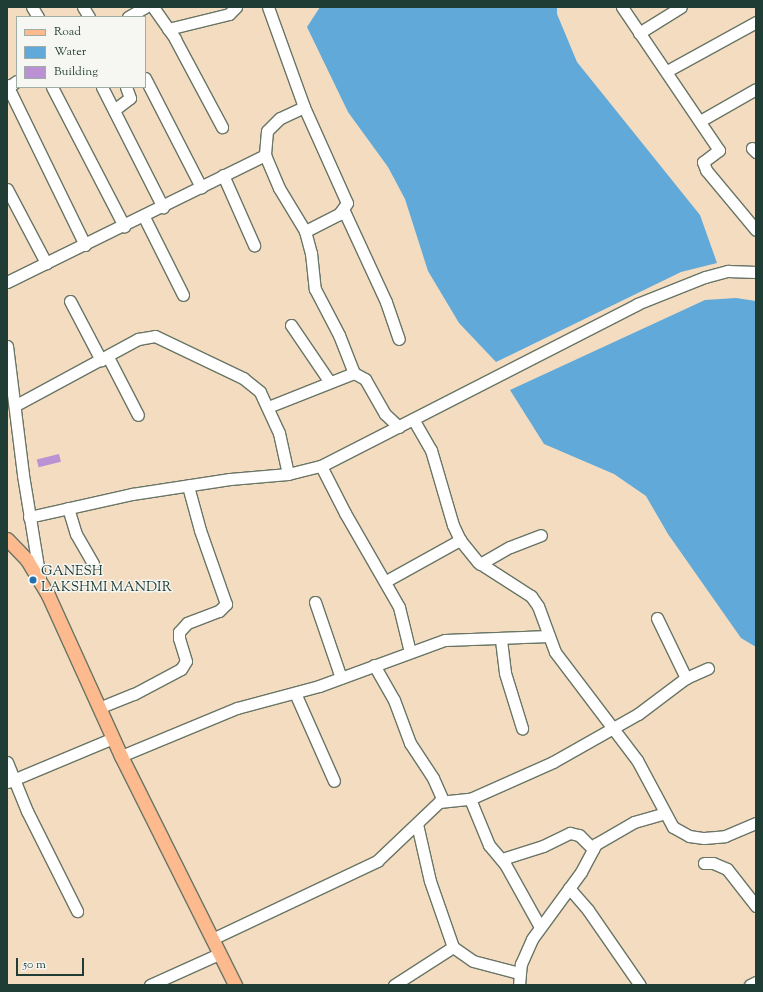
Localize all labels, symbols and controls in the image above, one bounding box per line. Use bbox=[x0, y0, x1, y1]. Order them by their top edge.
legend bbox=[16, 16, 146, 88]
text: Road bbox=[54, 23, 81, 41]
text: Water bbox=[54, 43, 86, 61]
text: Building bbox=[54, 63, 98, 81]
place label: GANESH LAKSHMI MANDIR bbox=[41, 564, 172, 596]
marker: GANESH LAKSHMI MANDIR bbox=[28, 575, 38, 585]
scale bar bbox=[18, 950, 86, 976]
text: 50 m bbox=[23, 956, 46, 974]

